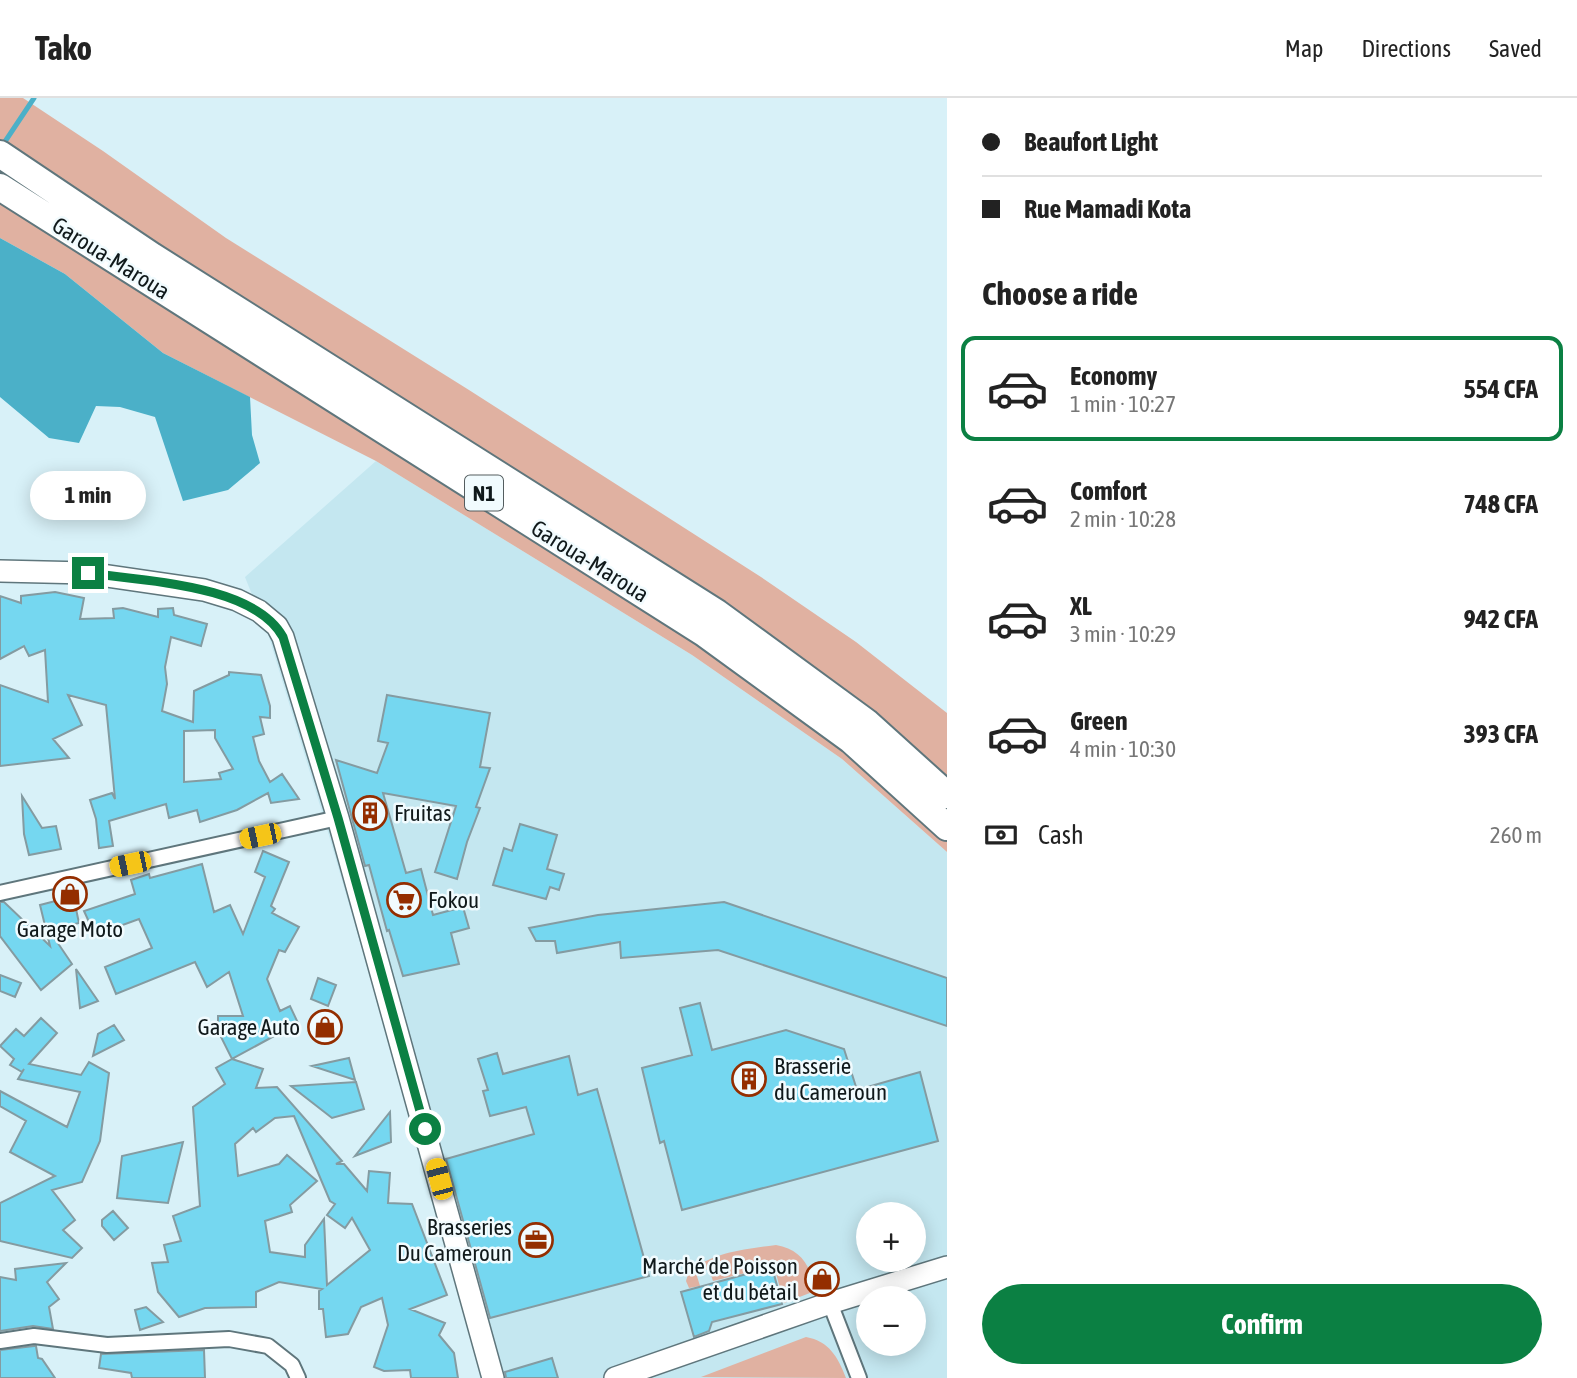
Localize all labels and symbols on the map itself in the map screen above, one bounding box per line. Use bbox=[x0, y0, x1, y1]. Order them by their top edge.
street label: Garoua-Maroua bbox=[47, 212, 175, 304]
callout: 1 min bbox=[30, 472, 146, 520]
road number: N1 bbox=[465, 476, 503, 510]
street label: Garoua-Maroua bbox=[526, 515, 654, 607]
route end bbox=[72, 557, 104, 589]
building icon: Fruitas bbox=[351, 794, 389, 832]
place label: Fruitas bbox=[394, 800, 451, 826]
car bbox=[238, 821, 283, 851]
car bbox=[108, 849, 153, 879]
shop icon: Garage Moto bbox=[51, 875, 89, 913]
supermarket icon: Fokou bbox=[385, 881, 423, 919]
place label: Fokou bbox=[428, 887, 479, 913]
place label: Garage Moto bbox=[17, 916, 123, 942]
shop icon: Garage Auto bbox=[306, 1008, 344, 1046]
place label: Garage Auto bbox=[197, 1014, 300, 1040]
place label: Brasserie du Cameroun bbox=[774, 1053, 887, 1105]
building icon: Brasserie du Cameroun bbox=[730, 1060, 768, 1098]
route start bbox=[409, 1113, 441, 1145]
car bbox=[424, 1156, 455, 1202]
place label: Brasseries Du Cameroun bbox=[397, 1214, 512, 1266]
office icon: Brasseries Du Cameroun bbox=[517, 1221, 555, 1259]
place label: Marché de Poisson et du bétail bbox=[642, 1253, 798, 1305]
shop icon: Marché de Poisson et du bétail bbox=[803, 1260, 841, 1298]

